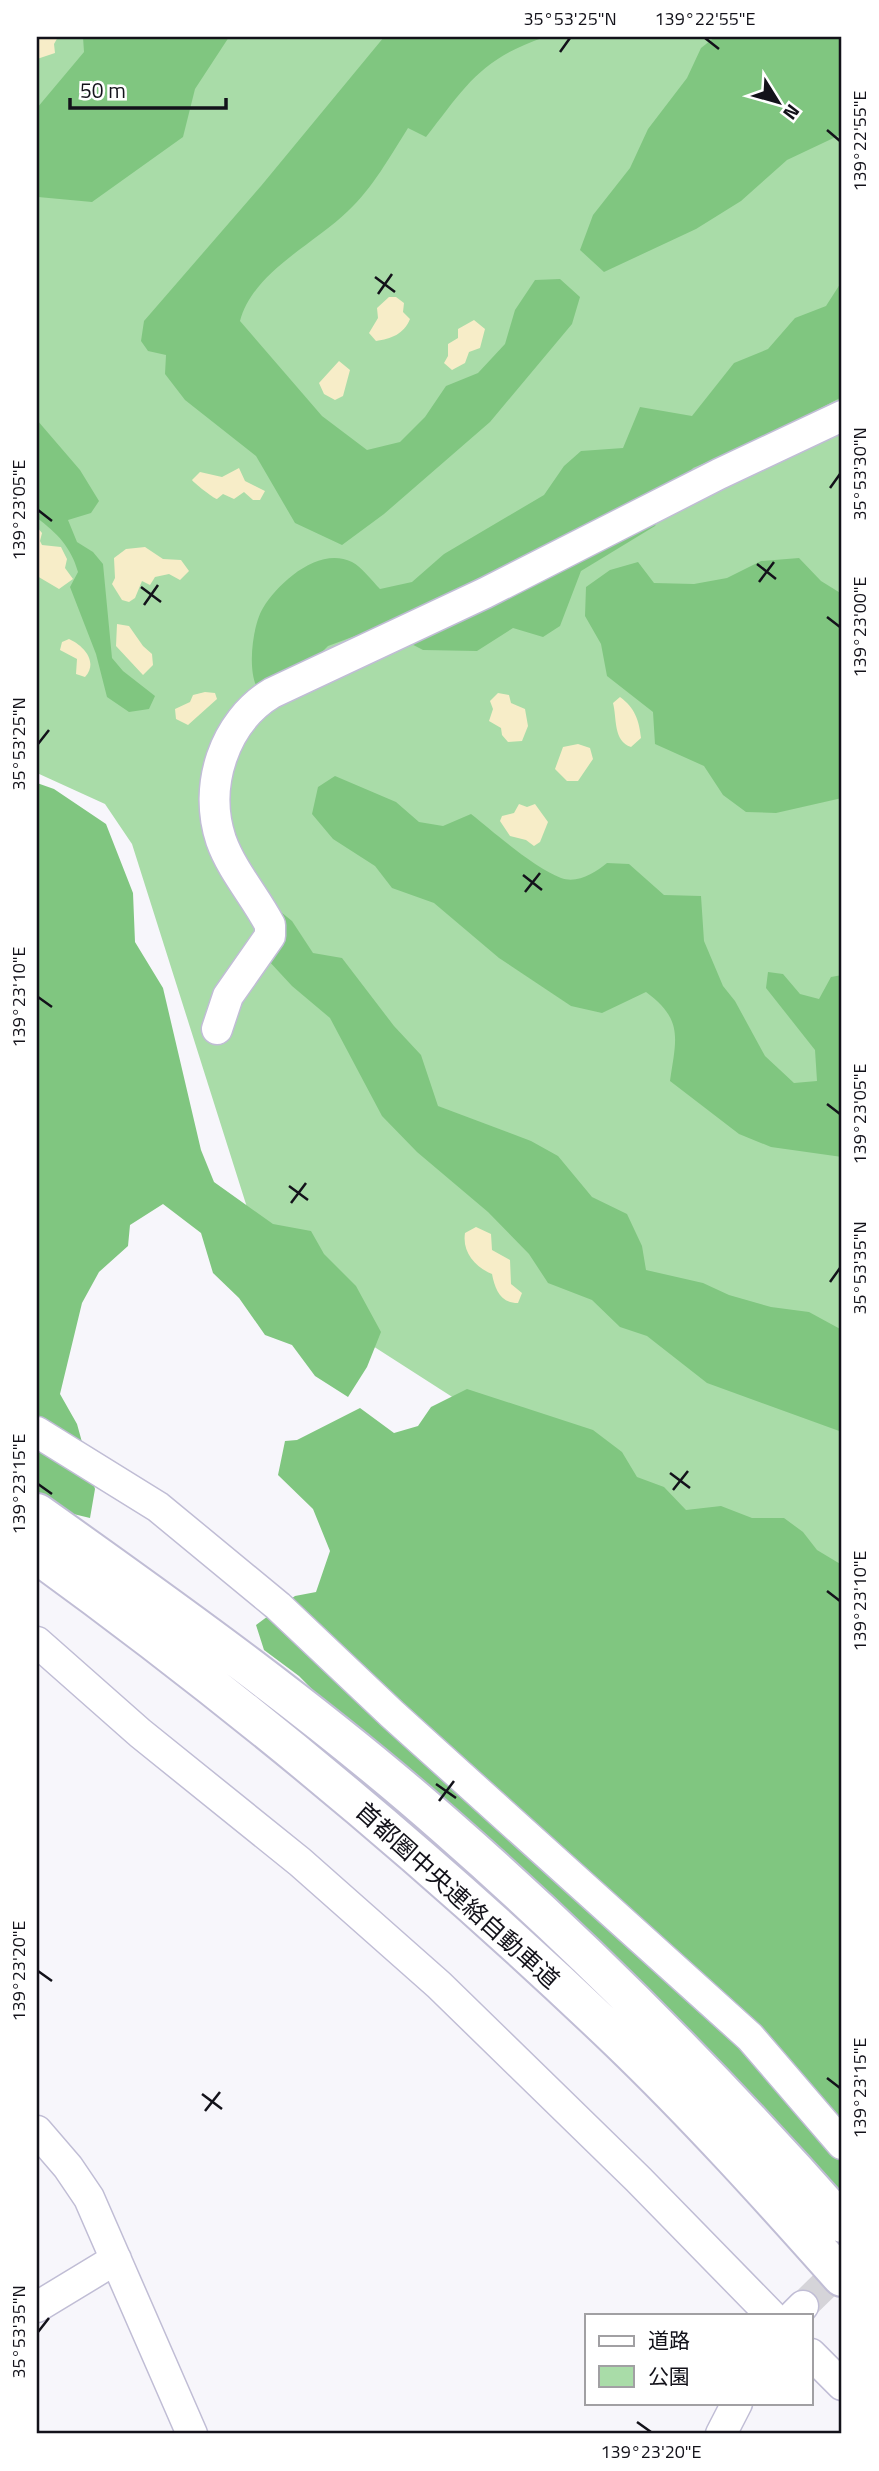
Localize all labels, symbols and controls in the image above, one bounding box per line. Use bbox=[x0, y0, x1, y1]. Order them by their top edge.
text: 35°53'25"N bbox=[523, 5, 617, 32]
text: 139°22'55"E bbox=[654, 5, 756, 32]
scale bar bbox=[70, 66, 226, 110]
north arrow bbox=[742, 66, 812, 136]
text: 50 m bbox=[80, 74, 126, 106]
text: 139°22'55"E bbox=[846, 90, 873, 192]
text: N bbox=[776, 99, 808, 127]
text: 35°53'30"N bbox=[846, 427, 873, 521]
text: 139°23'05"E bbox=[5, 459, 32, 561]
text: 139°23'00"E bbox=[846, 576, 873, 678]
text: 35°53'25"N bbox=[5, 697, 32, 791]
text: 139°23'10"E bbox=[5, 946, 32, 1048]
text: 139°23'05"E bbox=[846, 1063, 873, 1165]
text: 35°53'35"N bbox=[846, 1221, 873, 1315]
text: 139°23'15"E bbox=[5, 1433, 32, 1535]
text: 139°23'10"E bbox=[846, 1550, 873, 1652]
street label: 首都圏中央連絡自動車道 bbox=[348, 1793, 568, 1997]
text: 139°23'20"E bbox=[5, 1920, 32, 2022]
text: 139°23'15"E bbox=[846, 2037, 873, 2139]
text: 35°53'35"N bbox=[5, 2285, 32, 2379]
legend bbox=[585, 2314, 812, 2404]
text: 道路 bbox=[648, 2324, 690, 2356]
text: 公園 bbox=[648, 2360, 690, 2392]
text: 139°23'20"E bbox=[600, 2438, 702, 2465]

